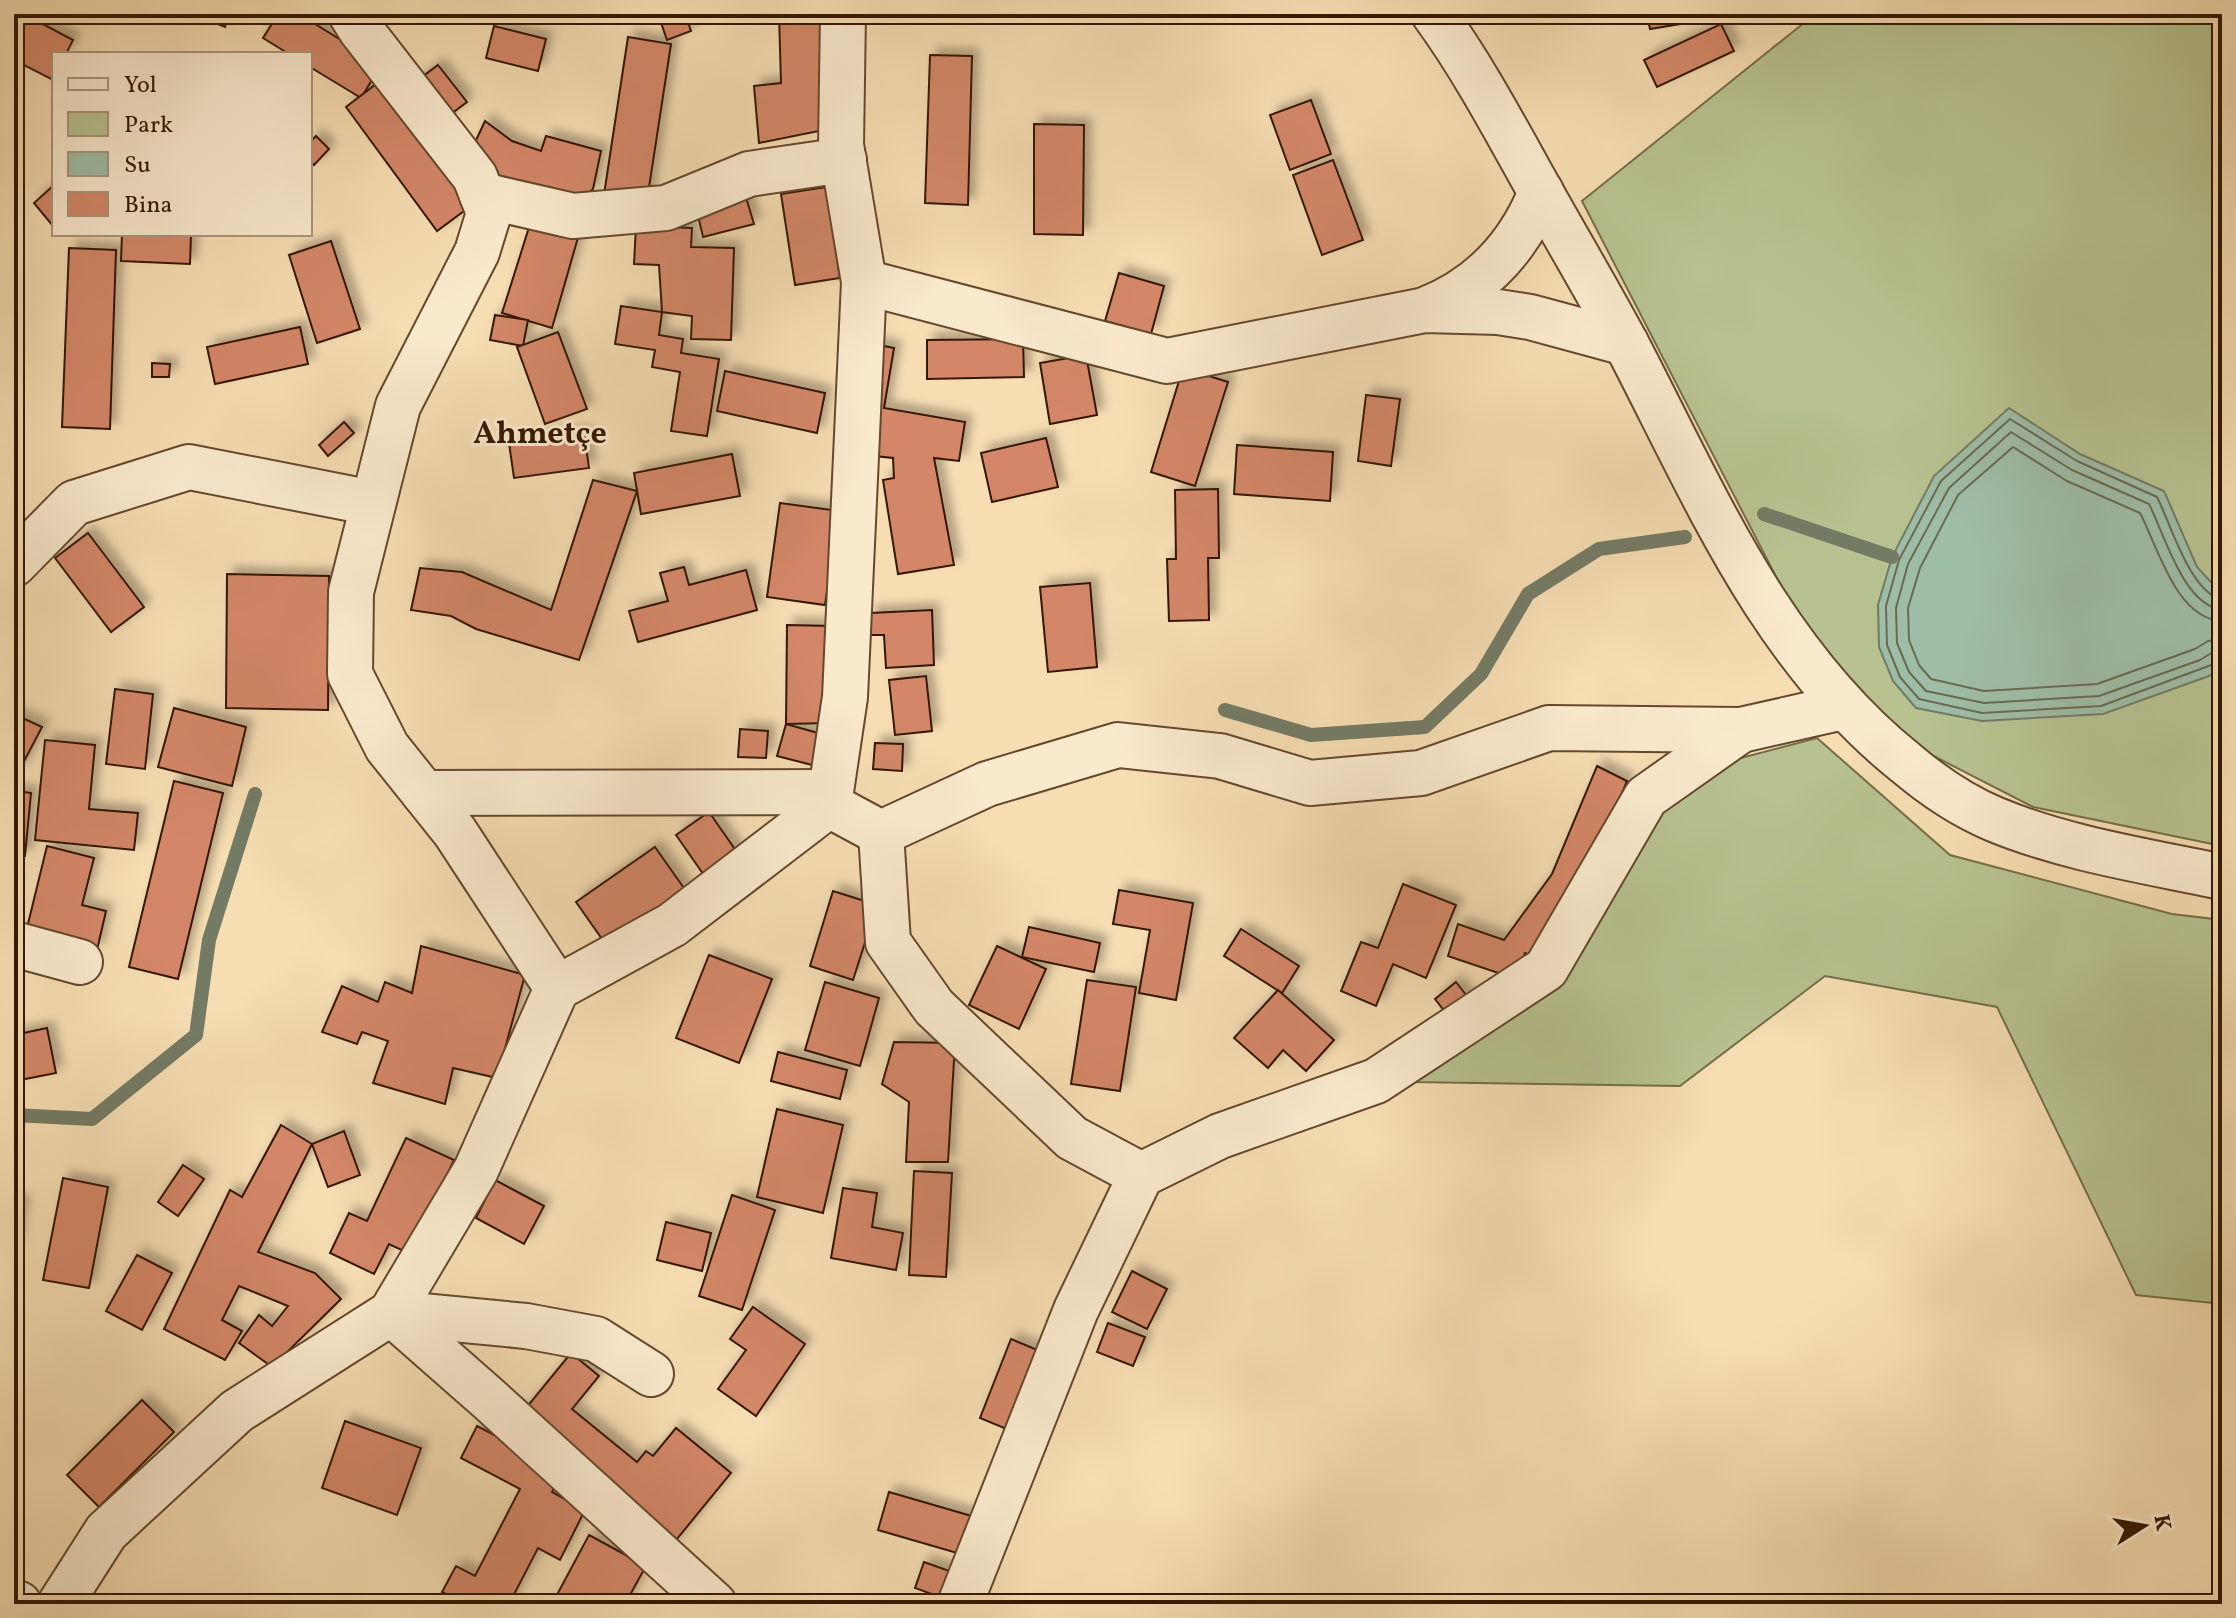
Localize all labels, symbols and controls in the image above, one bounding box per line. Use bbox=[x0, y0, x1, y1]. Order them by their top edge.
legend bbox=[52, 52, 312, 236]
text: Yol bbox=[124, 69, 157, 103]
text: Park bbox=[124, 109, 173, 143]
text: Su bbox=[124, 149, 151, 183]
text: Bina bbox=[124, 189, 172, 223]
district label: Ahmetçe bbox=[473, 413, 607, 457]
north arrow bbox=[2104, 1486, 2184, 1566]
text: K bbox=[2144, 1512, 2178, 1534]

